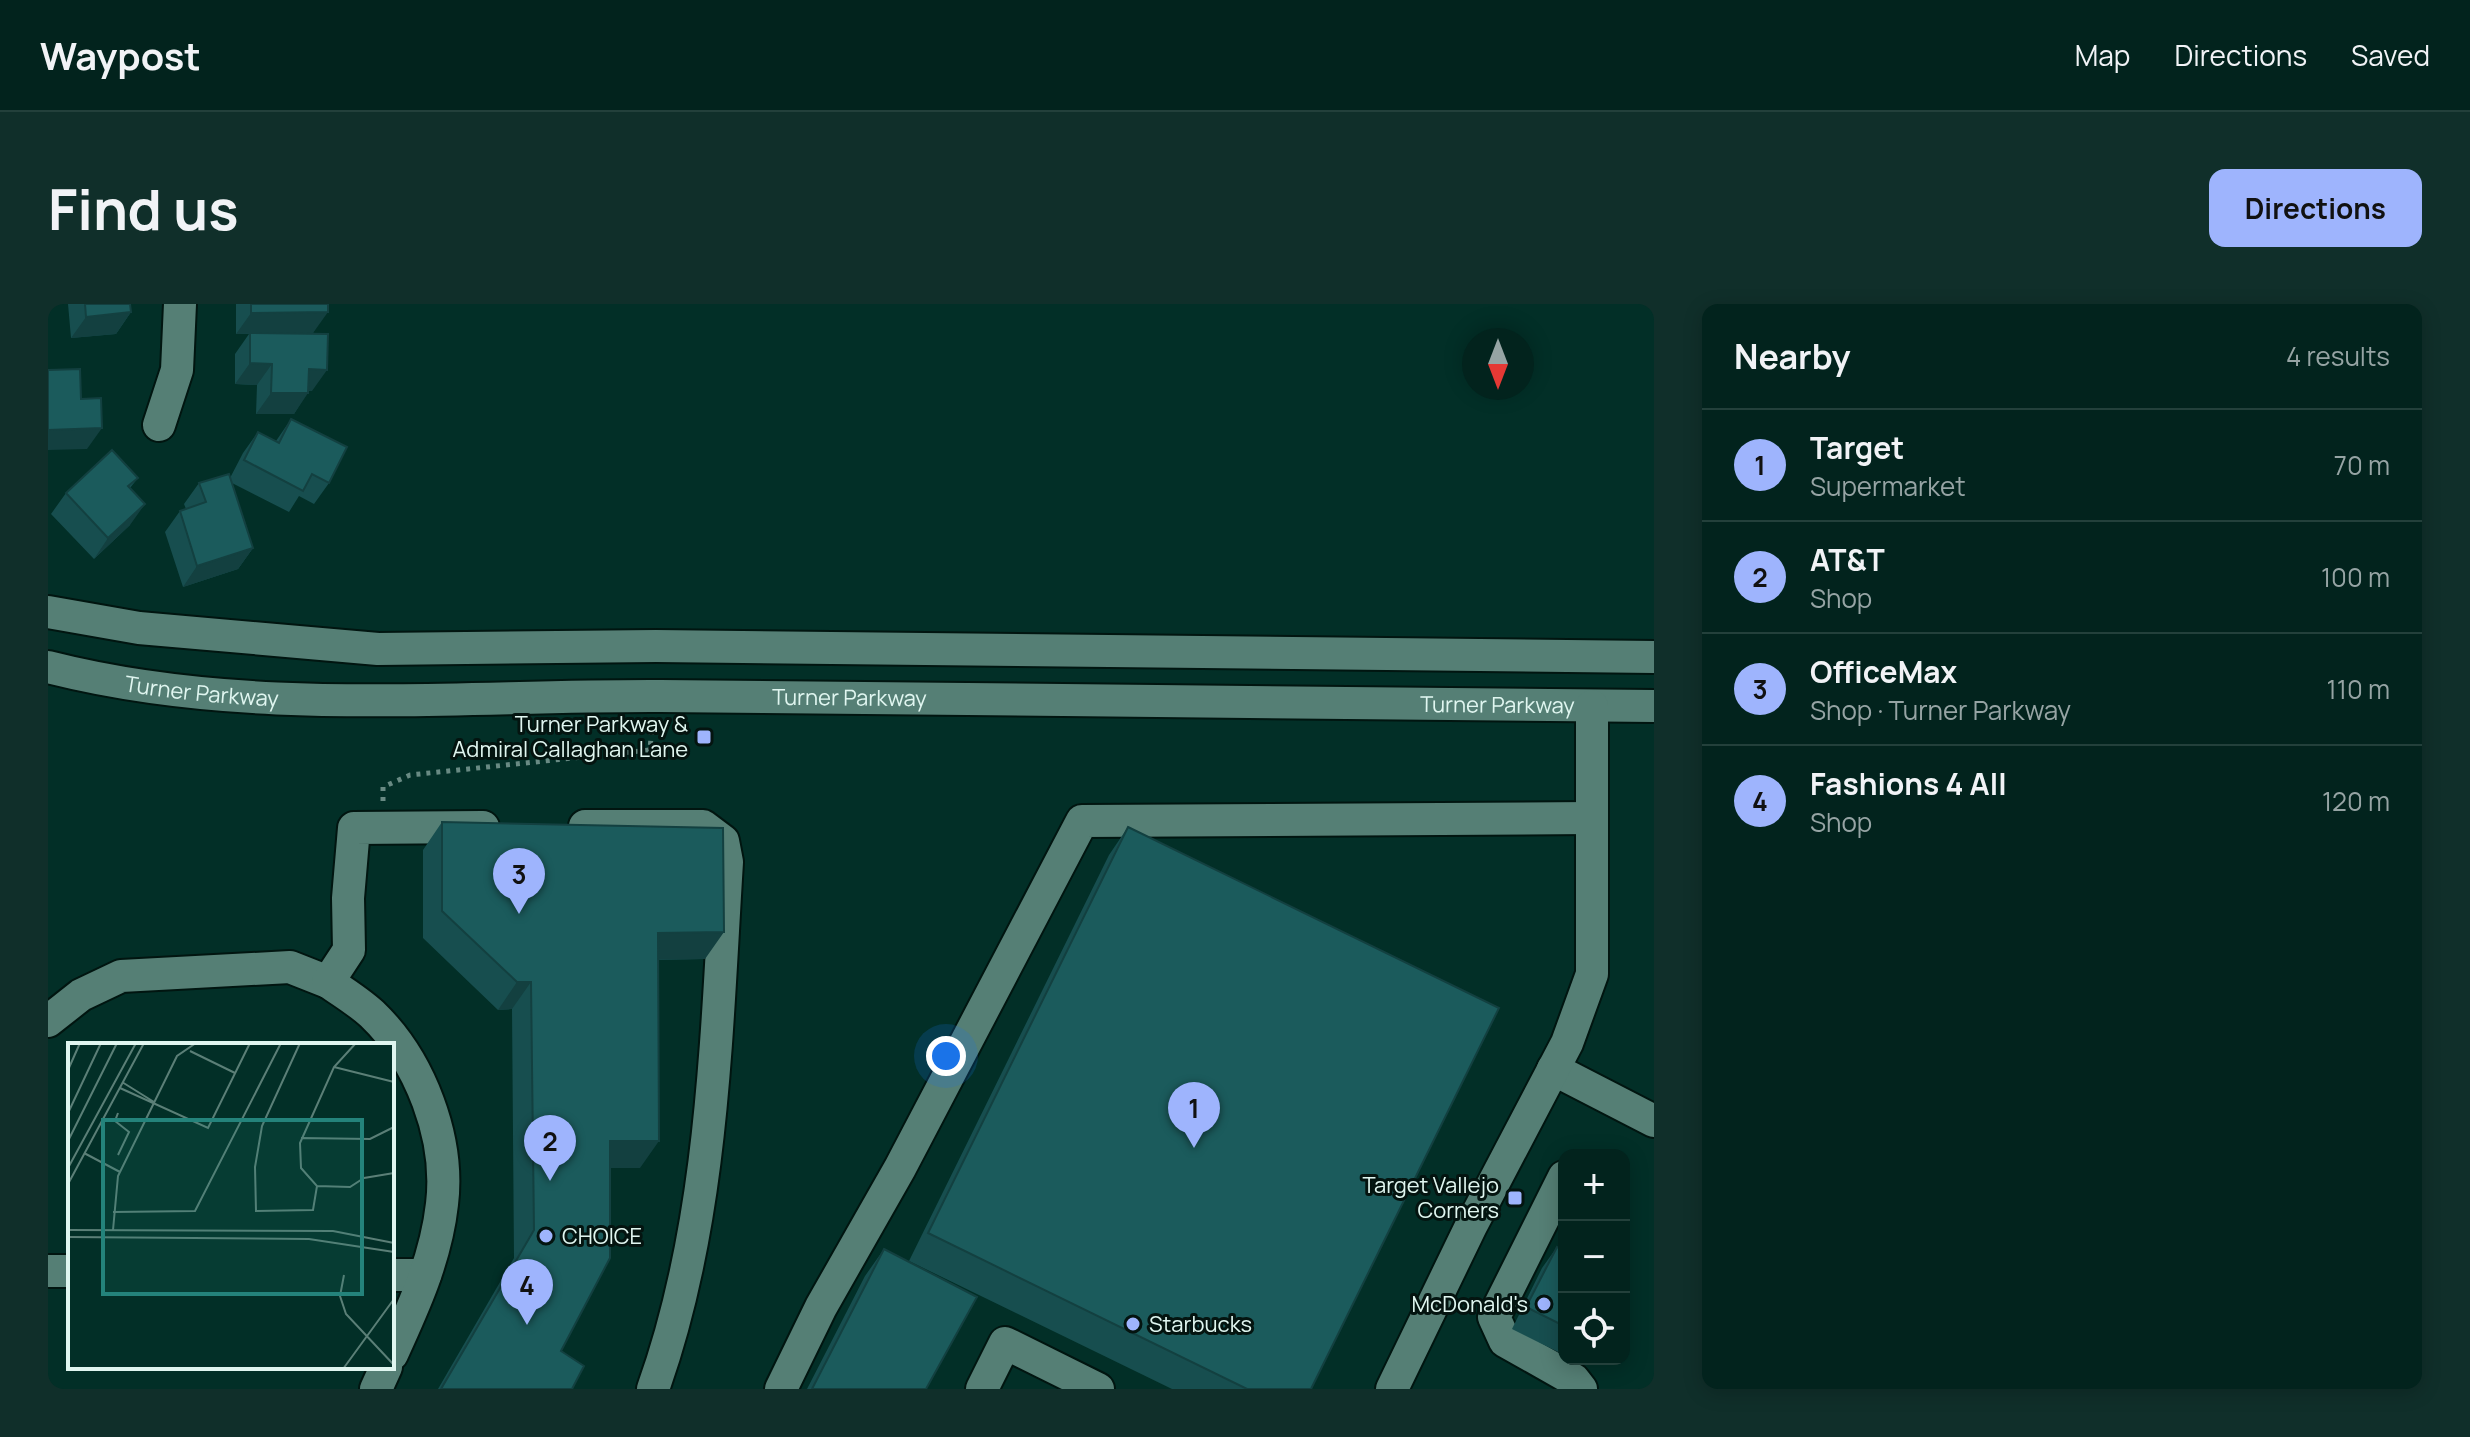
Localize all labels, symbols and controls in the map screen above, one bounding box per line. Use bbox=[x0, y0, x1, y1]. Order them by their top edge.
text: Waypost bbox=[40, 29, 201, 81]
text: Map bbox=[2075, 36, 2130, 74]
text: Directions bbox=[2174, 36, 2307, 74]
text: Saved bbox=[2351, 36, 2430, 74]
button: Directions bbox=[2209, 169, 2422, 247]
text: Find us bbox=[48, 170, 239, 247]
north arrow bbox=[1462, 328, 1534, 400]
text: Nearby bbox=[1734, 333, 1850, 379]
text: 4 results bbox=[2286, 338, 2390, 374]
text: Target bbox=[1810, 427, 1904, 468]
text: 1 bbox=[1754, 447, 1766, 483]
text: 70 m bbox=[2334, 447, 2390, 483]
text: Supermarket bbox=[1810, 468, 1966, 504]
text: AT&T bbox=[1810, 539, 1885, 580]
text: 2 bbox=[1752, 559, 1768, 595]
text: 100 m bbox=[2321, 559, 2390, 595]
text: Shop bbox=[1810, 580, 1872, 616]
text: OfficeMax bbox=[1810, 651, 1957, 692]
street label: Turner Parkway bbox=[123, 668, 280, 713]
text: 3 bbox=[1752, 671, 1768, 707]
text: 110 m bbox=[2327, 671, 2390, 707]
street label: Turner Parkway bbox=[772, 682, 927, 713]
street label: Turner Parkway bbox=[1420, 689, 1575, 720]
text: Shop · Turner Parkway bbox=[1810, 692, 2071, 728]
place label: Turner Parkway & Admiral Callaghan Lane bbox=[452, 709, 689, 764]
marker: Turner Parkway & Admiral Callaghan Lane bbox=[695, 728, 713, 746]
text: Fashions 4 All bbox=[1810, 763, 2007, 804]
text: 4 bbox=[1752, 783, 1768, 819]
text: 120 m bbox=[2322, 783, 2390, 819]
text: Shop bbox=[1810, 804, 1872, 840]
pin: 3 bbox=[493, 848, 545, 914]
your location bbox=[926, 1036, 966, 1076]
inset map bbox=[68, 1043, 394, 1369]
pin: 1 bbox=[1168, 1082, 1220, 1148]
pin: 2 bbox=[524, 1115, 576, 1181]
map controls bbox=[1558, 1149, 1630, 1365]
button: + bbox=[1558, 1149, 1630, 1221]
place label: Target Vallejo Corners bbox=[1362, 1170, 1499, 1225]
marker: Target Vallejo Corners bbox=[1506, 1189, 1524, 1207]
place label: CHOICE bbox=[562, 1221, 642, 1251]
button: − bbox=[1558, 1221, 1630, 1293]
marker: CHOICE bbox=[537, 1227, 555, 1245]
pin: 4 bbox=[501, 1259, 553, 1325]
place label: McDonald's bbox=[1412, 1289, 1528, 1319]
button: locate bbox=[1558, 1293, 1630, 1365]
marker: McDonald's bbox=[1535, 1295, 1553, 1313]
place label: Starbucks bbox=[1149, 1309, 1252, 1339]
marker: Starbucks bbox=[1124, 1315, 1142, 1333]

